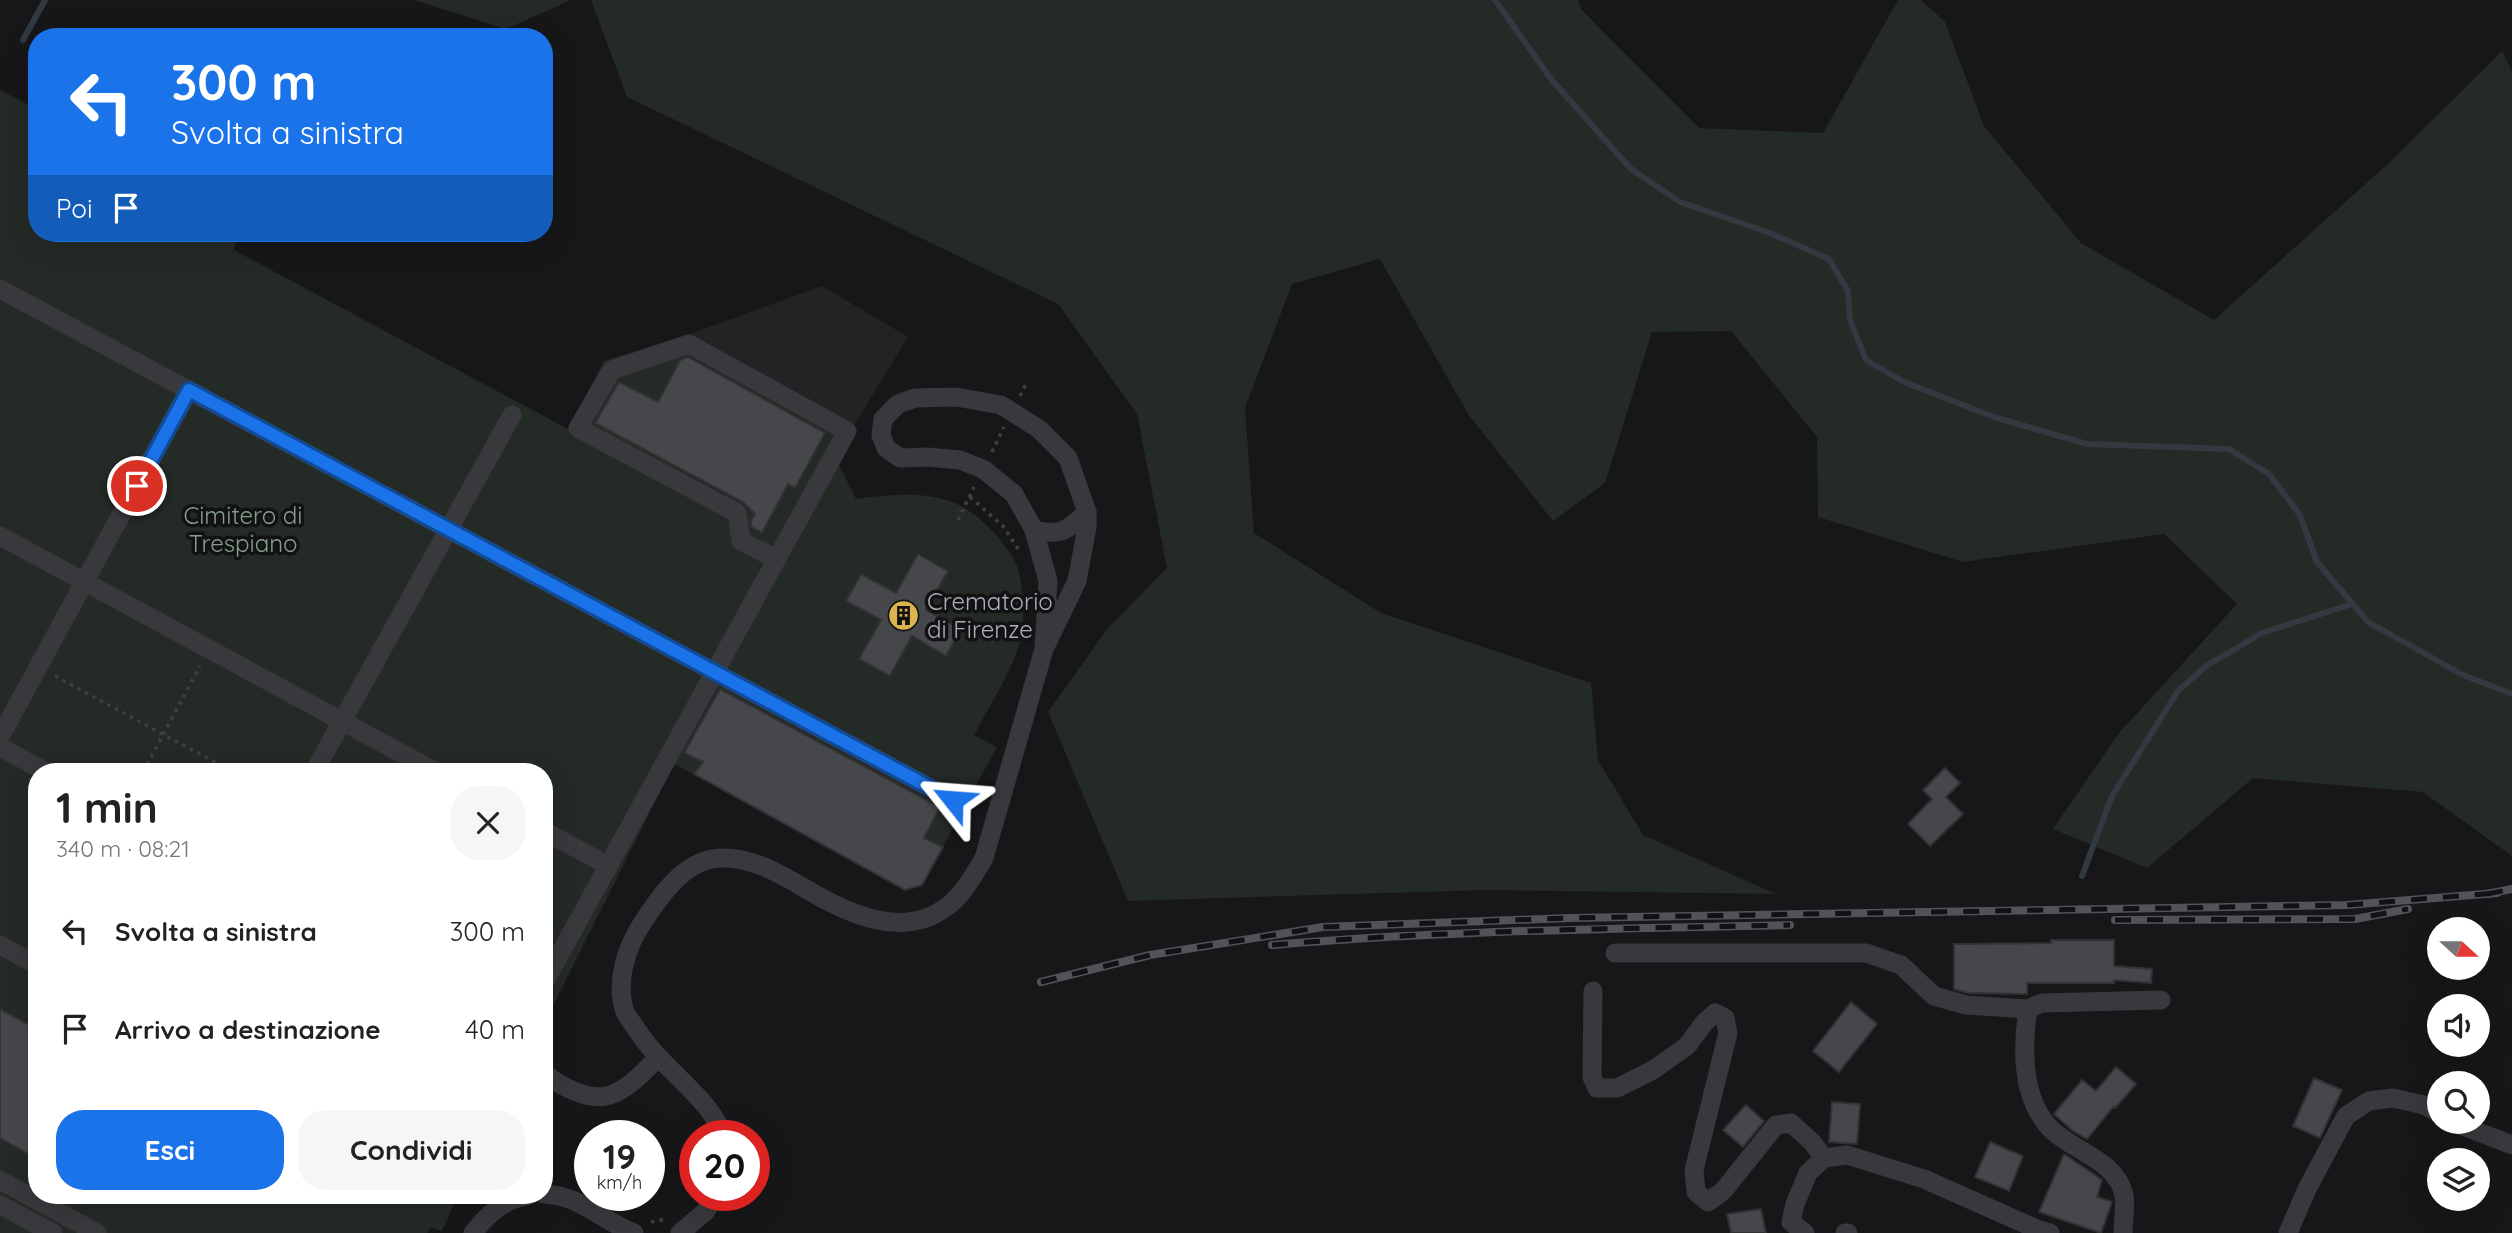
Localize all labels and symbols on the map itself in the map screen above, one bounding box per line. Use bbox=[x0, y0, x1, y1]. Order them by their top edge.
pin bbox=[107, 456, 167, 516]
park label: Cimitero di Trespiano bbox=[184, 500, 302, 558]
place label: Crematorio di Firenze bbox=[927, 586, 1053, 644]
building icon: Crematorio di Firenze bbox=[887, 598, 921, 632]
position arrow bbox=[916, 763, 990, 837]
north arrow bbox=[2427, 917, 2490, 980]
speed limit sign: 20 bbox=[679, 1120, 770, 1211]

